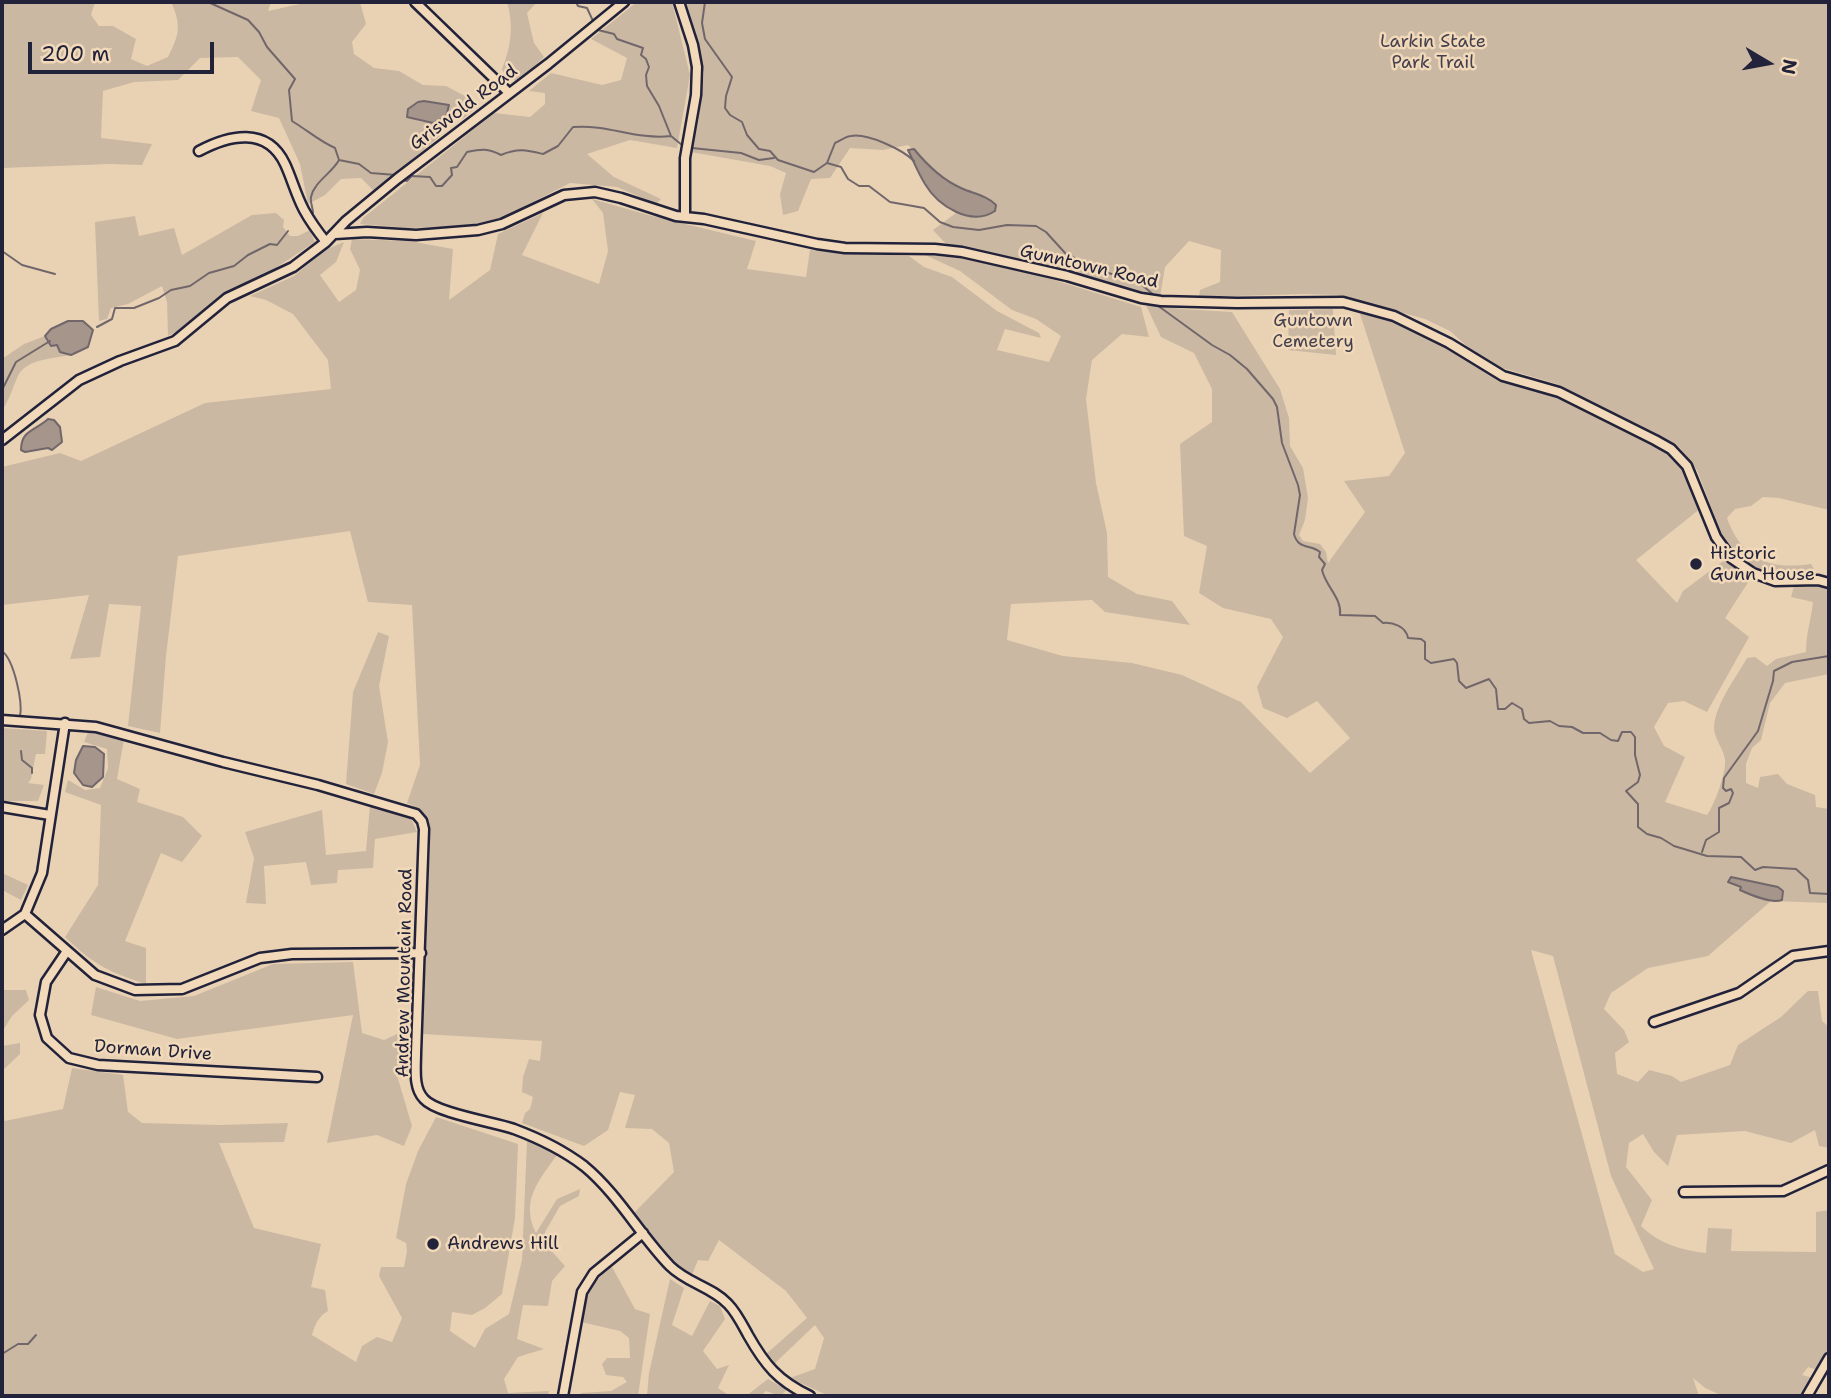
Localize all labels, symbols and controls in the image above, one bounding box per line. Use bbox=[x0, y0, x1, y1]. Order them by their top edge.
scale bar bbox=[32, 28, 217, 72]
north arrow bbox=[1733, 28, 1803, 98]
park label: Larkin State Park Trail bbox=[1380, 31, 1486, 74]
text: 200 m bbox=[41, 40, 110, 68]
text: N bbox=[1776, 57, 1803, 76]
street label: Griswold Road bbox=[406, 61, 522, 155]
street label: Gunntown Road bbox=[1018, 241, 1160, 293]
park label: Guntown Cemetery bbox=[1272, 310, 1354, 352]
place label: Historic Gunn House bbox=[1710, 543, 1815, 586]
marker: Historic Gunn House bbox=[1688, 556, 1704, 572]
street label: Andrew Mountain Road bbox=[392, 868, 418, 1078]
street label: Dorman Drive bbox=[93, 1036, 213, 1066]
place label: Andrews Hill bbox=[447, 1233, 559, 1255]
marker: Andrews Hill bbox=[425, 1236, 441, 1252]

